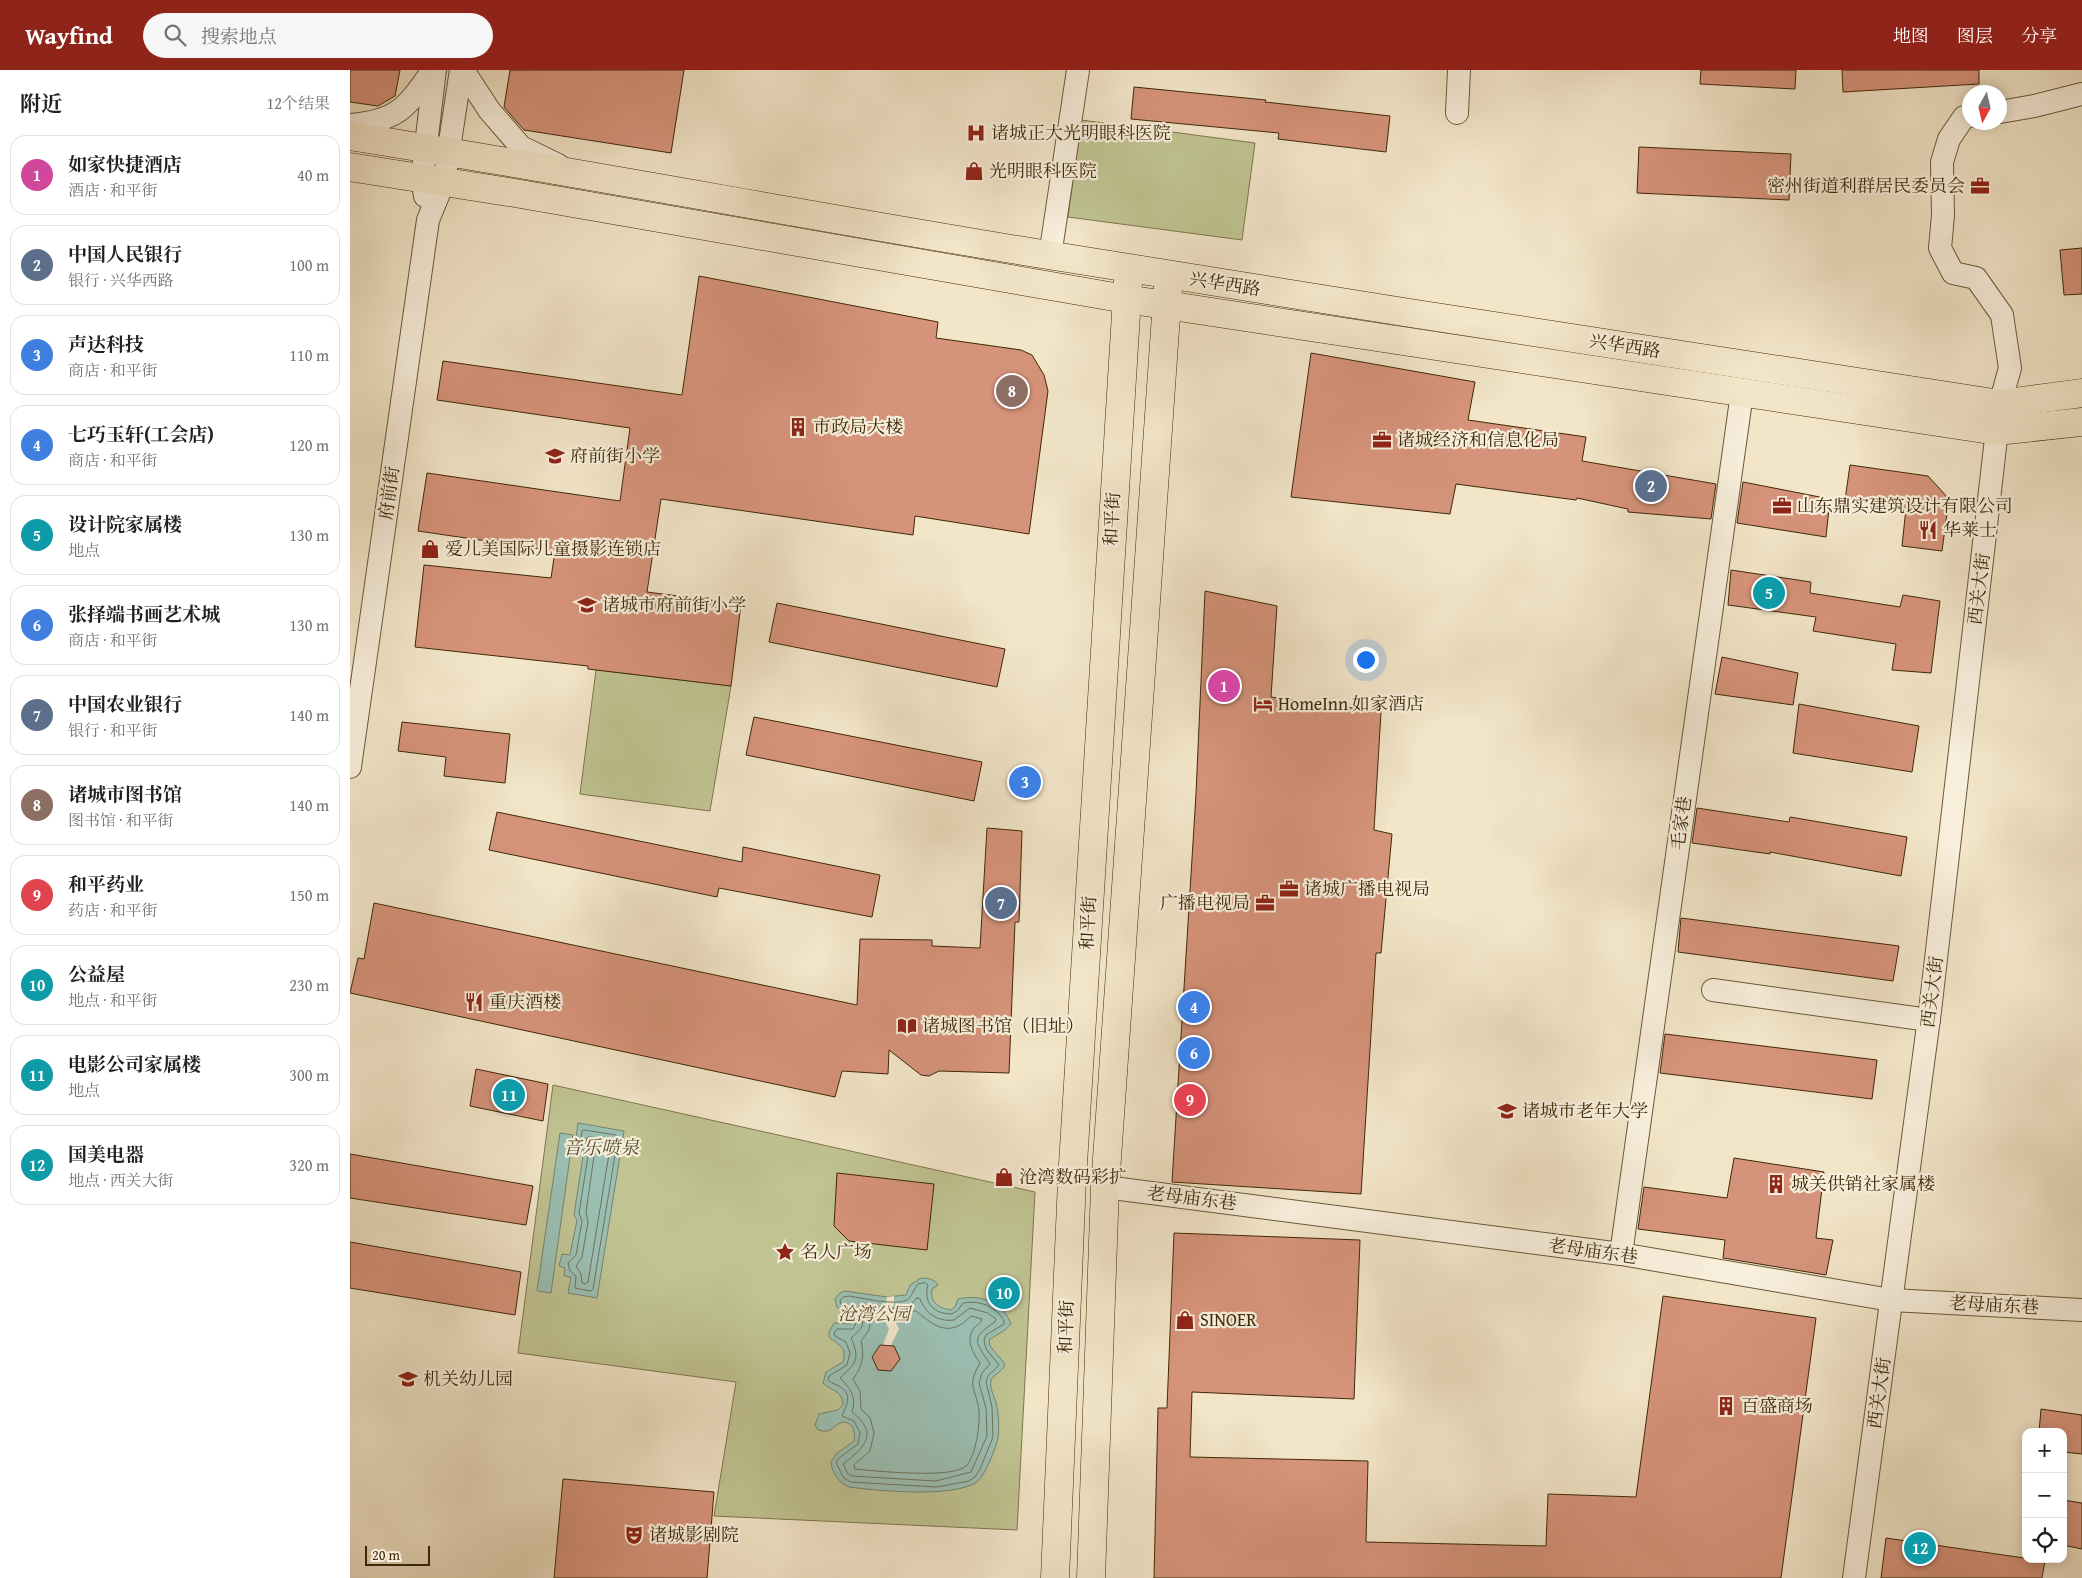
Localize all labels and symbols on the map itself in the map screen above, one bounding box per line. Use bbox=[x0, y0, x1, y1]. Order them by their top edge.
north arrow bbox=[1962, 85, 2007, 130]
place label: 诸城正大光明眼科医院 bbox=[991, 119, 1171, 146]
hospital icon: 诸城正大光明眼科医院 bbox=[965, 122, 987, 144]
place label: 光明眼科医院 bbox=[989, 157, 1097, 184]
shop icon: 光明眼科医院 bbox=[963, 160, 985, 182]
place label: 密州街道利群居民委员会 bbox=[1767, 172, 1965, 199]
office icon: 密州街道利群居民委员会 bbox=[1969, 175, 1991, 197]
street label: 兴华西路 bbox=[1187, 265, 1263, 302]
street label: 兴华西路 bbox=[1587, 327, 1663, 364]
pin: 8 bbox=[996, 372, 1028, 410]
place label: 市政局大楼 bbox=[813, 413, 903, 440]
building icon: 市政局大楼 bbox=[787, 416, 809, 438]
place label: 诸城经济和信息化局 bbox=[1397, 426, 1559, 453]
office icon: 诸城经济和信息化局 bbox=[1371, 429, 1393, 451]
place label: 府前街小学 bbox=[570, 442, 660, 469]
school or university icon: 府前街小学 bbox=[544, 445, 566, 467]
street label: 府前街 bbox=[371, 464, 406, 522]
pin: 2 bbox=[1635, 467, 1667, 505]
street label: 和平街 bbox=[1097, 491, 1126, 547]
place label: 山东鼎实建筑设计有限公司 bbox=[1797, 492, 2013, 519]
office icon: 山东鼎实建筑设计有限公司 bbox=[1771, 495, 1793, 517]
place label: 华莱士 bbox=[1943, 516, 1997, 543]
restaurant icon: 华莱士 bbox=[1917, 519, 1939, 541]
place label: 爱儿美国际儿童摄影连锁店 bbox=[445, 535, 661, 562]
shop icon: 爱儿美国际儿童摄影连锁店 bbox=[419, 538, 441, 560]
street label: 西关大街 bbox=[1961, 552, 1996, 626]
pin: 5 bbox=[1753, 574, 1785, 612]
place label: 诸城市府前街小学 bbox=[602, 591, 746, 618]
school or university icon: 诸城市府前街小学 bbox=[576, 594, 598, 616]
your location bbox=[1353, 647, 1379, 673]
pin: 1 bbox=[1208, 667, 1240, 705]
place label: HomeInn 如家酒店 bbox=[1278, 690, 1424, 717]
hotel icon: HomeInn 如家酒店 bbox=[1252, 693, 1274, 715]
pin: 3 bbox=[1009, 763, 1041, 801]
street label: 毛家巷 bbox=[1663, 794, 1698, 852]
place label: 诸城广播电视局 bbox=[1304, 875, 1430, 902]
office icon: 诸城广播电视局 bbox=[1278, 878, 1300, 900]
pin: 7 bbox=[985, 884, 1017, 922]
place label: 广播电视局 bbox=[1160, 889, 1250, 916]
office icon: 广播电视局 bbox=[1254, 892, 1276, 914]
street label: 和平街 bbox=[1073, 895, 1102, 951]
street label: 西关大街 bbox=[1914, 955, 1949, 1029]
place label: 重庆酒楼 bbox=[489, 988, 561, 1015]
pin: 4 bbox=[1178, 988, 1210, 1026]
restaurant icon: 重庆酒楼 bbox=[463, 991, 485, 1013]
place label: 诸城图书馆（旧址） bbox=[922, 1012, 1084, 1039]
library icon: 诸城图书馆（旧址） bbox=[896, 1015, 918, 1037]
pin: 6 bbox=[1178, 1034, 1210, 1072]
pin: 11 bbox=[493, 1076, 525, 1114]
pin: 9 bbox=[1174, 1081, 1206, 1119]
place label: 诸城市老年大学 bbox=[1522, 1097, 1648, 1124]
school or university icon: 诸城市老年大学 bbox=[1496, 1100, 1518, 1122]
water label: 音乐喷泉 bbox=[563, 1133, 640, 1161]
place label: 沧湾数码彩扩 bbox=[1019, 1163, 1127, 1190]
shop icon: 沧湾数码彩扩 bbox=[993, 1166, 1015, 1188]
place label: 城关供销社家属楼 bbox=[1791, 1170, 1935, 1197]
building icon: 城关供销社家属楼 bbox=[1765, 1173, 1787, 1195]
street label: 老母庙东巷 bbox=[1146, 1179, 1238, 1216]
street label: 老母庙东巷 bbox=[1547, 1231, 1640, 1270]
place label: 名人广场 bbox=[800, 1238, 872, 1265]
place icon: 名人广场 bbox=[774, 1241, 796, 1263]
pin: 10 bbox=[988, 1274, 1020, 1312]
street label: 老母庙东巷 bbox=[1948, 1289, 2040, 1320]
park label: 沧湾公园 bbox=[838, 1300, 913, 1327]
street label: 和平街 bbox=[1051, 1300, 1080, 1354]
place label: SINOER bbox=[1200, 1306, 1257, 1333]
shop icon: SINOER bbox=[1174, 1309, 1196, 1331]
street label: 西关大街 bbox=[1860, 1355, 1897, 1430]
place label: 机关幼儿园 bbox=[423, 1365, 513, 1392]
school or university icon: 机关幼儿园 bbox=[397, 1368, 419, 1390]
place label: 百盛商场 bbox=[1741, 1392, 1813, 1419]
building icon: 百盛商场 bbox=[1715, 1395, 1737, 1417]
place label: 诸城影剧院 bbox=[649, 1521, 739, 1548]
theatre icon: 诸城影剧院 bbox=[623, 1524, 645, 1546]
pin: 12 bbox=[1904, 1529, 1936, 1567]
scale bar bbox=[365, 1543, 430, 1566]

